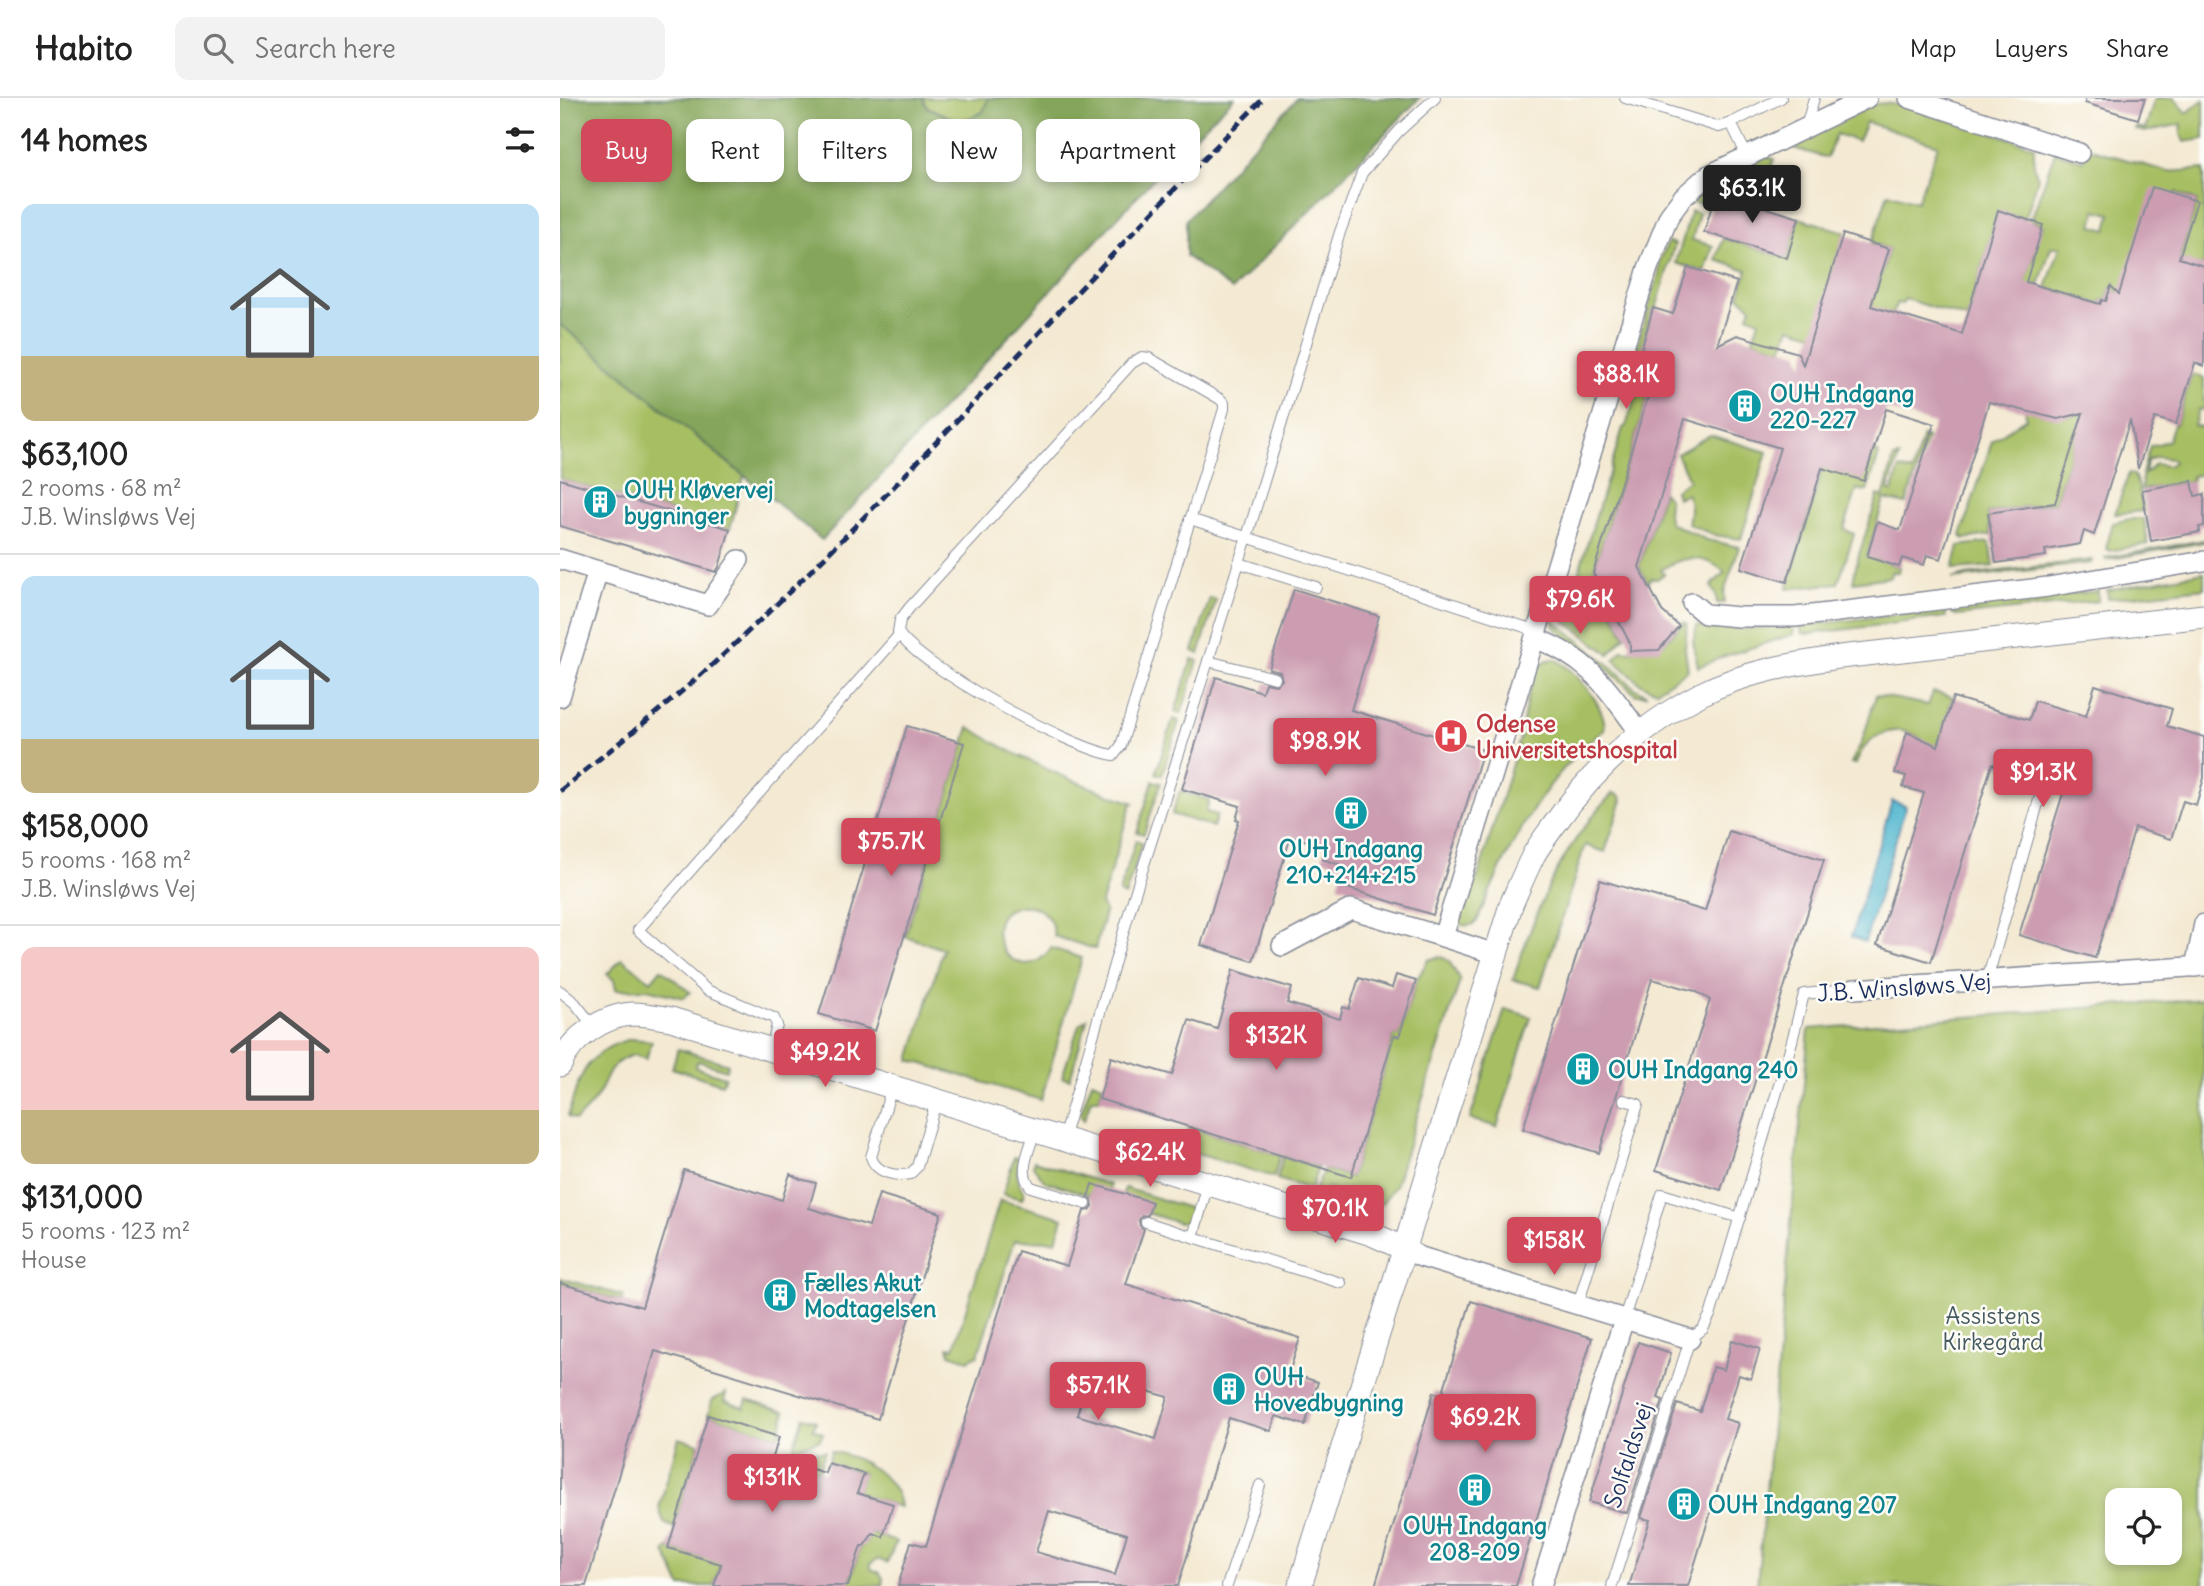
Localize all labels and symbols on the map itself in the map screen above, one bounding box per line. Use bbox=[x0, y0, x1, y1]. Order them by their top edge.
pin: $63.1K bbox=[1695, 166, 1809, 225]
pin: $88.1K bbox=[1569, 352, 1683, 411]
place label: OUH Indgang 220-227 bbox=[1770, 379, 1914, 434]
building icon: OUH Indgang 220-227 bbox=[1726, 387, 1764, 425]
place label: OUH Kløvervej bygninger bbox=[624, 475, 773, 530]
building icon: OUH Kløvervej bygninger bbox=[581, 483, 619, 521]
pin: $79.6K bbox=[1523, 576, 1637, 636]
place label: Odense Universitetshospital bbox=[1476, 709, 1678, 764]
hospital icon: Odense Universitetshospital bbox=[1432, 717, 1470, 755]
pin: $98.9K bbox=[1268, 718, 1382, 778]
pin: $91.3K bbox=[1986, 750, 2100, 809]
building icon: OUH Indgang 210+214+215 bbox=[1332, 794, 1370, 832]
pin: $75.7K bbox=[834, 818, 948, 878]
place label: OUH Indgang 210+214+215 bbox=[1279, 834, 1423, 889]
street label: J.B. Winsløws Vej bbox=[1816, 966, 1992, 1008]
pin: $132K bbox=[1227, 1012, 1325, 1072]
pin: $49.2K bbox=[768, 1030, 882, 1089]
building icon: OUH Indgang 240 bbox=[1564, 1050, 1602, 1088]
place label: OUH Indgang 240 bbox=[1608, 1055, 1798, 1084]
pin: $62.4K bbox=[1093, 1130, 1207, 1189]
pin: $70.1K bbox=[1278, 1186, 1392, 1245]
pin: $158K bbox=[1505, 1218, 1603, 1277]
place label: Fælles Akut Modtagelsen bbox=[804, 1268, 936, 1323]
building icon: Fælles Akut Modtagelsen bbox=[761, 1276, 799, 1314]
park label: Assistens Kirkegård bbox=[1942, 1301, 2044, 1356]
pin: $57.1K bbox=[1041, 1362, 1155, 1422]
place label: OUH Hovedbygning bbox=[1254, 1362, 1404, 1417]
building icon: OUH Hovedbygning bbox=[1210, 1370, 1248, 1408]
pin: $69.2K bbox=[1428, 1394, 1542, 1454]
street label: Solfaldsvej bbox=[1597, 1399, 1659, 1511]
pin: $131K bbox=[723, 1454, 821, 1514]
building icon: OUH Indgang 208-209 bbox=[1456, 1471, 1494, 1509]
building icon: OUH Indgang 207 bbox=[1665, 1485, 1703, 1523]
place label: OUH Indgang 207 bbox=[1708, 1490, 1897, 1519]
place label: OUH Indgang 208-209 bbox=[1403, 1511, 1547, 1566]

